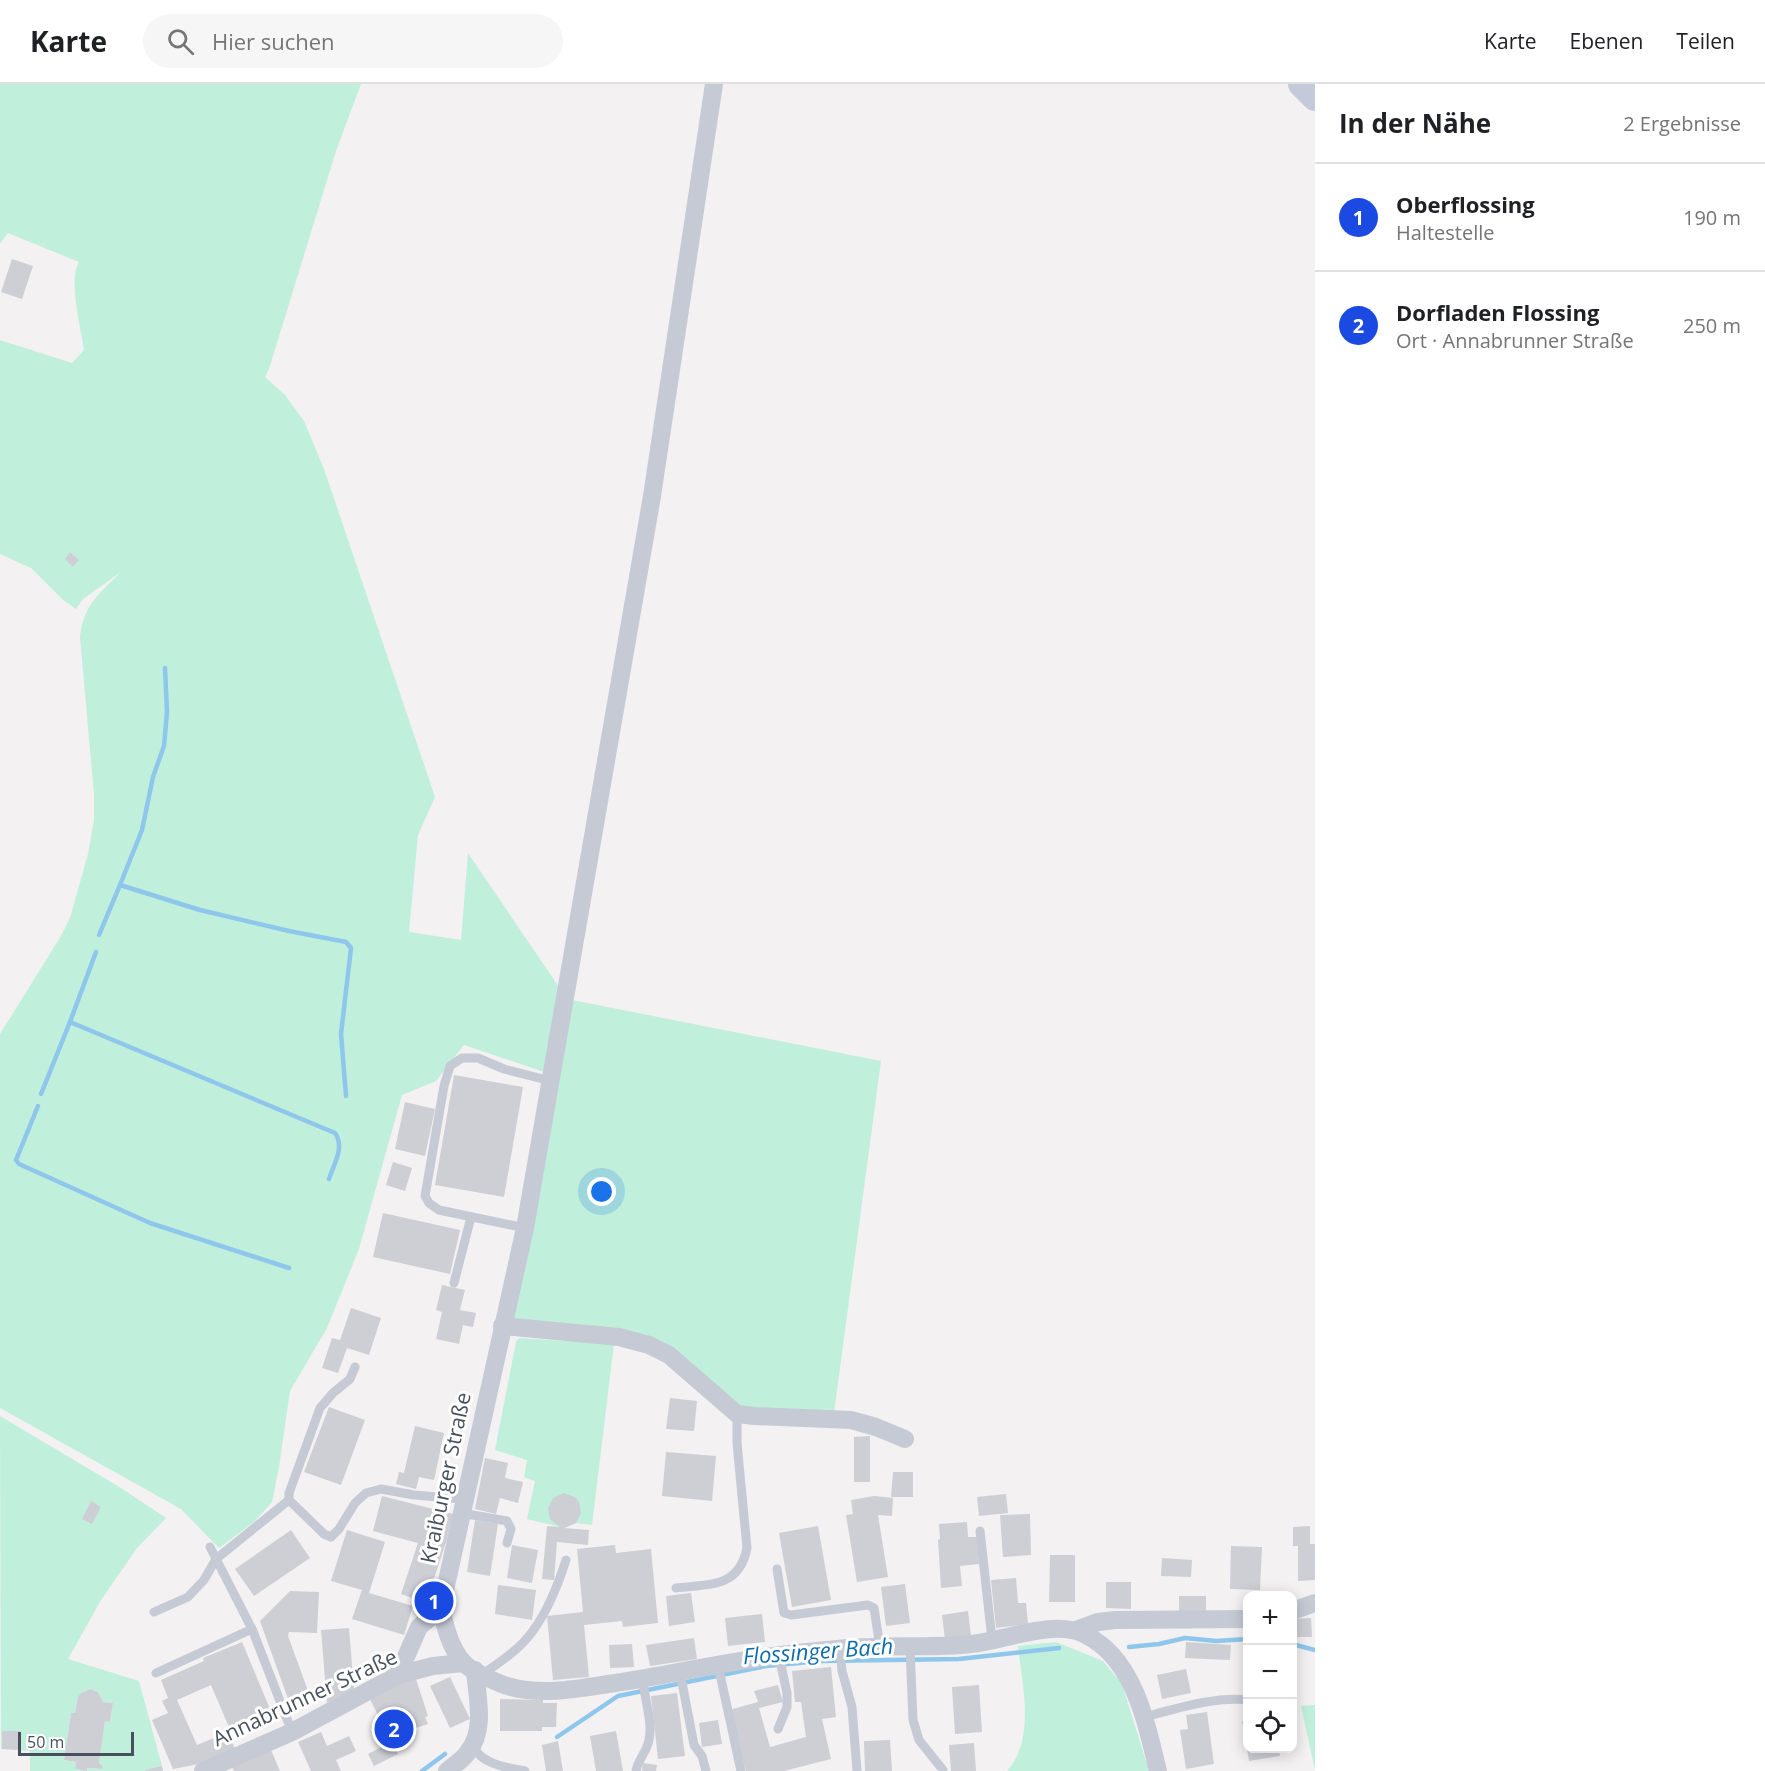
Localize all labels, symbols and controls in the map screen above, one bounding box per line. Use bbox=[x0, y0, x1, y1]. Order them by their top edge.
search box bbox=[143, 14, 563, 68]
text: Karte bbox=[30, 22, 107, 60]
icon: search bbox=[164, 25, 197, 58]
text: Hier suchen bbox=[212, 26, 335, 56]
text: Karte bbox=[1484, 27, 1537, 55]
text: Ebenen bbox=[1570, 27, 1643, 55]
text: Teilen bbox=[1676, 27, 1735, 55]
text: In der Nähe bbox=[1339, 105, 1491, 141]
text: 2 Ergebnisse bbox=[1623, 110, 1741, 137]
text: Oberflossing bbox=[1396, 189, 1535, 219]
text: 1 bbox=[1353, 204, 1364, 231]
text: 190 m bbox=[1683, 204, 1741, 231]
text: Haltestelle bbox=[1396, 219, 1495, 246]
text: Dorfladen Flossing bbox=[1396, 297, 1599, 327]
text: 2 bbox=[1353, 312, 1364, 339]
text: 250 m bbox=[1683, 312, 1741, 339]
text: Ort · Annabrunner Straße bbox=[1396, 327, 1634, 354]
your location bbox=[587, 1177, 616, 1206]
street label: Kraiburger Straße bbox=[413, 1390, 477, 1566]
pin: 1 bbox=[414, 1578, 454, 1624]
map controls bbox=[1243, 1591, 1297, 1753]
button: + bbox=[1243, 1591, 1297, 1645]
water label: Flossinger Bach bbox=[742, 1630, 894, 1670]
street label: Annabrunner Straße bbox=[208, 1642, 401, 1752]
button: − bbox=[1243, 1645, 1297, 1699]
button: locate bbox=[1243, 1699, 1297, 1753]
pin: 2 bbox=[374, 1706, 414, 1752]
scale bar bbox=[18, 1729, 134, 1756]
text: 50 m bbox=[27, 1731, 64, 1753]

